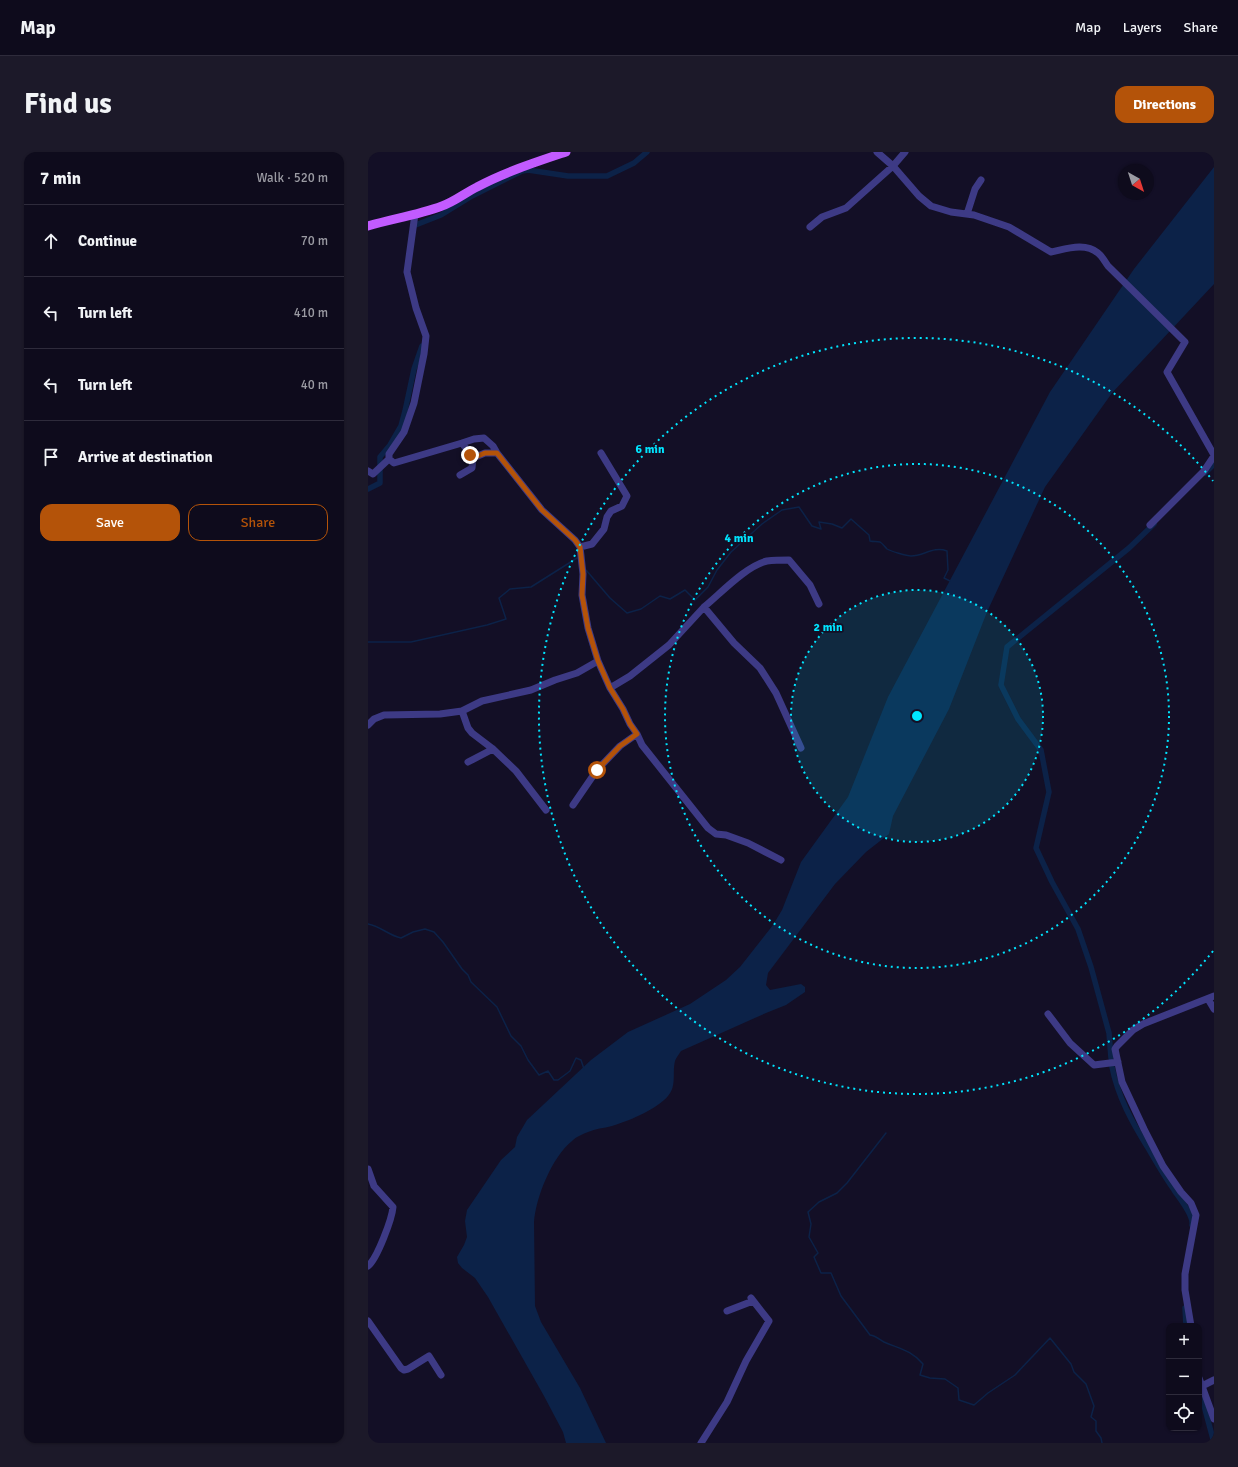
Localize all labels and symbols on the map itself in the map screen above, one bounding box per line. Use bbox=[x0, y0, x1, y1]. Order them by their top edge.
north arrow bbox=[1118, 164, 1154, 200]
text: 6 min bbox=[636, 442, 665, 457]
route end bbox=[461, 446, 479, 464]
text: 4 min bbox=[725, 531, 754, 546]
text: 2 min bbox=[814, 620, 843, 635]
centre of rings bbox=[910, 709, 924, 723]
route start bbox=[588, 761, 606, 779]

